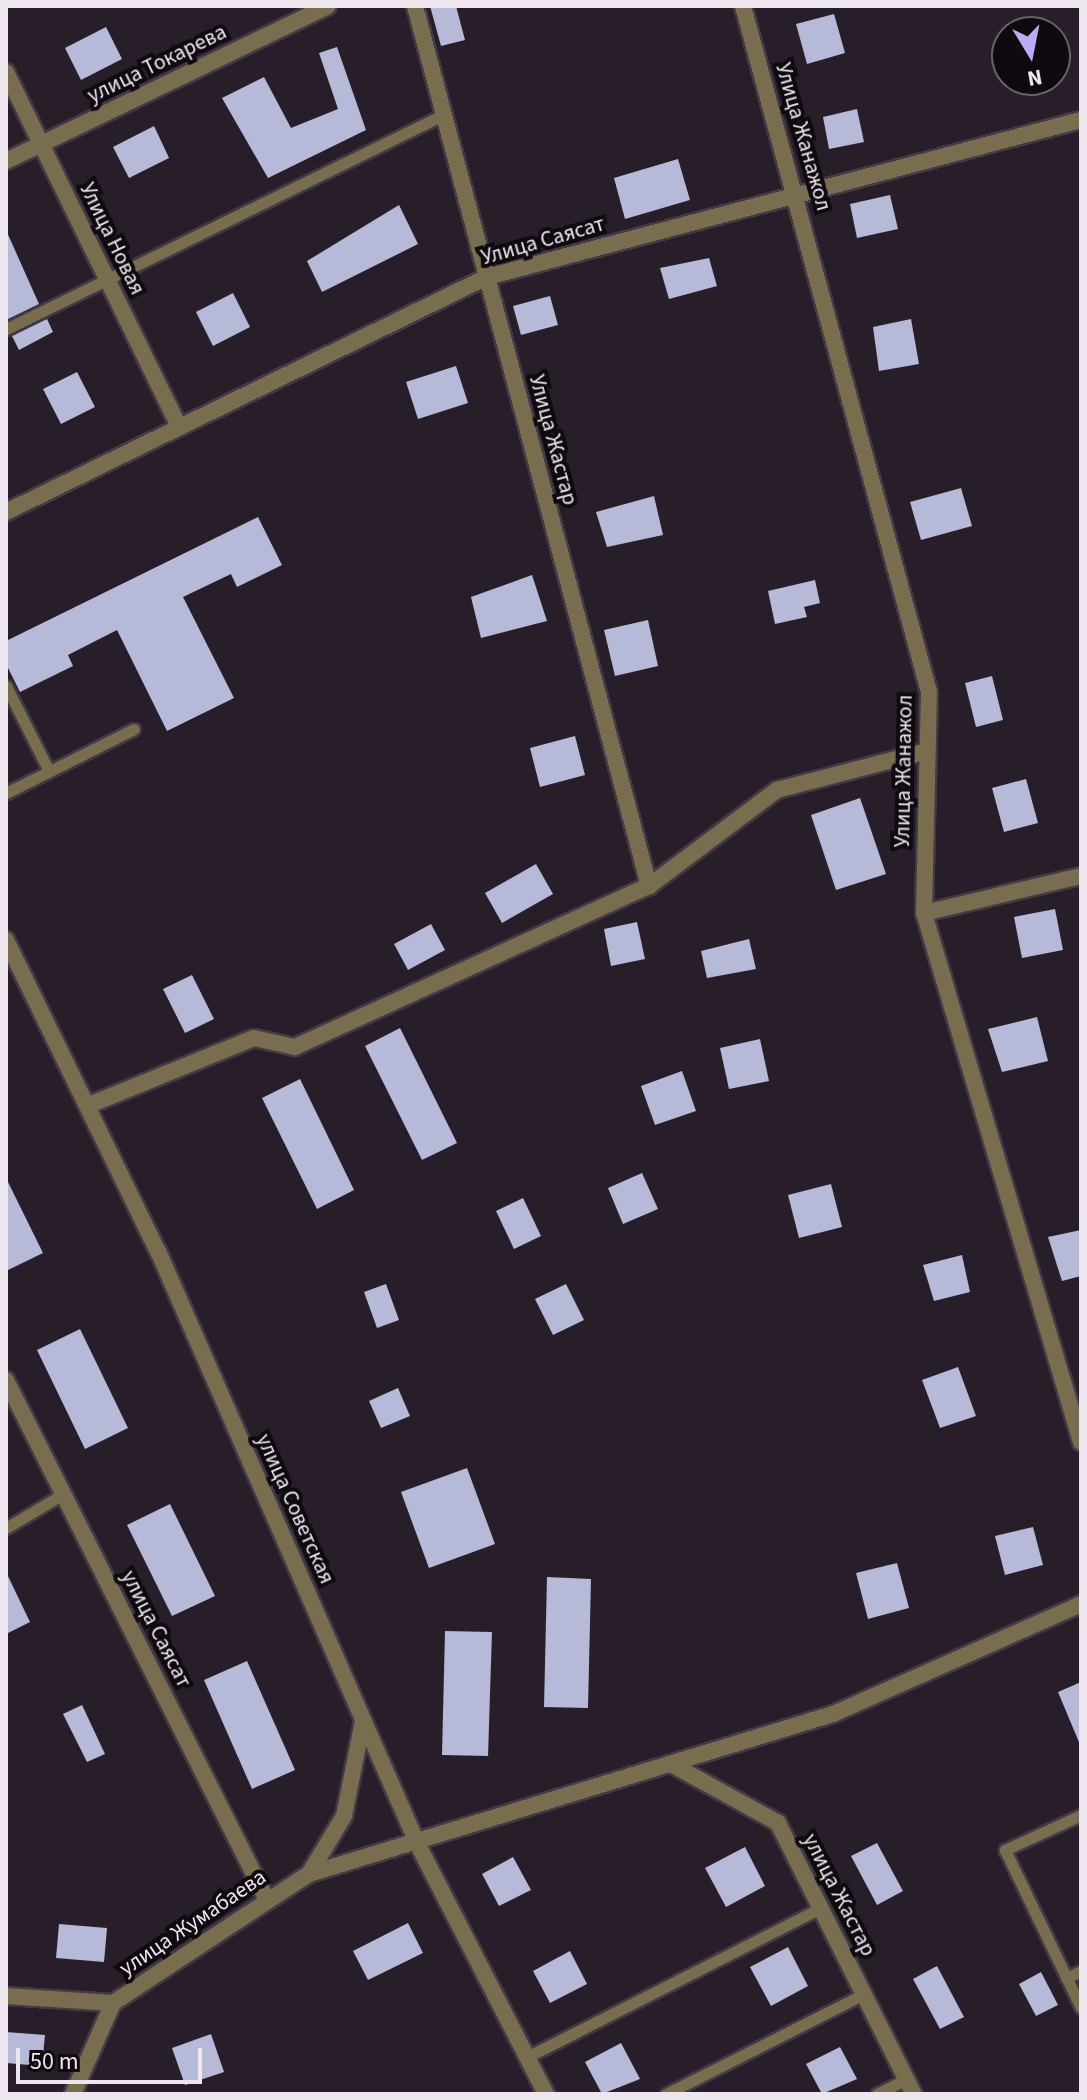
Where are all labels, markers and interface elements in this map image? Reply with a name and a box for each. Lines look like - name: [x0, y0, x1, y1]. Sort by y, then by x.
- north arrow: [991, 16, 1071, 96]
- street label: улица Токарева: [83, 19, 231, 109]
- street label: Улица Жанажол: [769, 60, 837, 214]
- text: N: [1025, 61, 1045, 95]
- street label: Улица Новая: [74, 179, 150, 299]
- street label: Улица Саясат: [478, 211, 608, 271]
- street label: Улица Жастар: [523, 372, 583, 508]
- street label: Улица Жанажол: [889, 694, 919, 848]
- street label: улица Советская: [250, 1430, 340, 1588]
- street label: улица Саясат: [115, 1566, 197, 1692]
- street label: улица Жастар: [797, 1829, 881, 1961]
- street label: улица Жумабаева: [115, 1864, 271, 1982]
- scale bar: [20, 2032, 206, 2082]
- text: 50 m: [30, 2044, 79, 2079]

